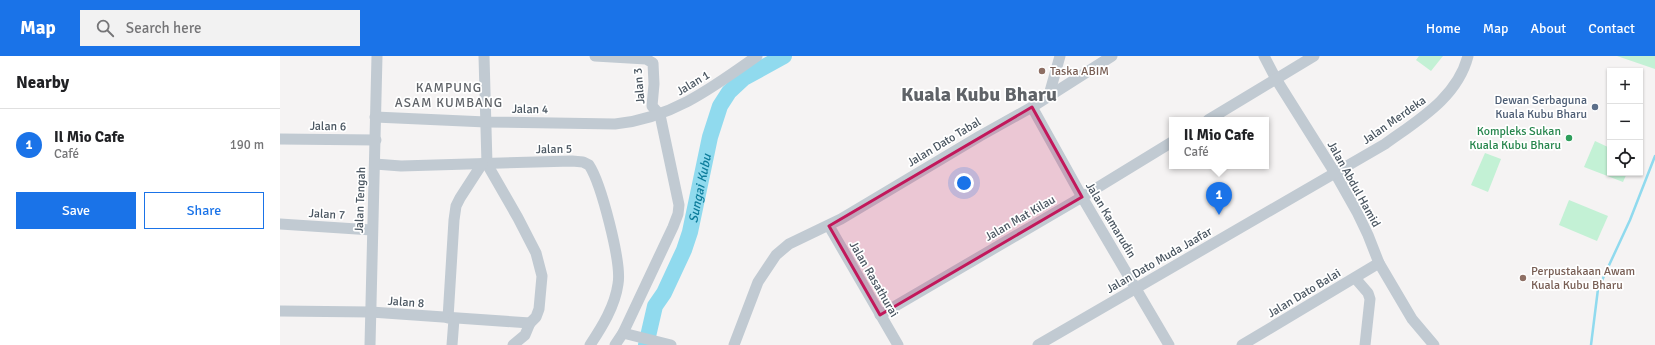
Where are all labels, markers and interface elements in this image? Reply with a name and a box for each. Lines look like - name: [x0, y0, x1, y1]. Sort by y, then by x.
- search box: [80, 10, 360, 46]
- text: Map: [20, 16, 56, 40]
- icon: search: [94, 17, 116, 39]
- text: Search here: [126, 19, 201, 37]
- text: Home: [1426, 20, 1461, 37]
- text: Map: [1483, 20, 1508, 37]
- text: About: [1530, 20, 1566, 37]
- text: Contact: [1588, 20, 1635, 37]
- place label: Taska ABIM: [1050, 64, 1109, 79]
- marker: Taska ABIM: [1037, 66, 1047, 76]
- street label: Jalan 3: [630, 67, 649, 105]
- street label: Jalan 1: [674, 68, 713, 99]
- map controls: [1607, 68, 1643, 176]
- button: +: [1607, 68, 1643, 104]
- text: Nearby: [16, 72, 69, 93]
- district label: KAMPUNG ASAM KUMBANG: [395, 80, 503, 111]
- district label: Kuala Kubu Bharu: [901, 82, 1057, 107]
- street label: Jalan Merdeka: [1359, 93, 1429, 148]
- place label: Dewan Serbaguna Kuala Kubu Bharu: [1495, 93, 1587, 122]
- street label: Jalan 4: [512, 102, 549, 117]
- marker: Dewan Serbaguna Kuala Kubu Bharu: [1590, 102, 1600, 112]
- button: −: [1607, 104, 1643, 140]
- street label: Jalan Dato Tabal: [905, 114, 984, 170]
- popup: [1169, 117, 1269, 169]
- street label: Jalan 6: [310, 119, 346, 134]
- place label: Kompleks Sukan Kuala Kubu Bharu: [1469, 124, 1561, 153]
- text: Il Mio Cafe: [1184, 126, 1254, 144]
- text: Il Mio Cafe: [54, 128, 124, 146]
- marker: Kompleks Sukan Kuala Kubu Bharu: [1564, 133, 1574, 143]
- text: 1: [25, 137, 33, 153]
- text: 190 m: [230, 137, 264, 153]
- street label: Jalan Abdul Hamid: [1324, 139, 1383, 230]
- button: locate: [1607, 140, 1643, 176]
- street label: Jalan 5: [536, 142, 572, 157]
- text: Café: [1184, 144, 1209, 160]
- text: Café: [54, 146, 79, 162]
- water label: Sungai Kubu: [685, 152, 715, 224]
- street label: Jalan Tengah: [352, 167, 369, 233]
- your location: [954, 173, 974, 193]
- street label: Jalan Kamarudin: [1082, 180, 1139, 261]
- pin: 1: [1206, 182, 1232, 215]
- button: Save: [16, 192, 136, 229]
- button: Share: [144, 192, 264, 229]
- street label: Jalan Mat Kilau: [982, 192, 1058, 245]
- street label: Jalan 7: [308, 206, 346, 223]
- street label: Jalan Dato Muda Jaafar: [1104, 224, 1215, 297]
- street label: Jalan Rasathurai: [846, 239, 901, 320]
- place label: Perpustakaan Awam Kuala Kubu Bharu: [1531, 264, 1635, 293]
- street label: Jalan Dato Balai: [1265, 266, 1344, 321]
- marker: Perpustakaan Awam Kuala Kubu Bharu: [1518, 273, 1528, 283]
- street label: Jalan 8: [387, 294, 425, 311]

